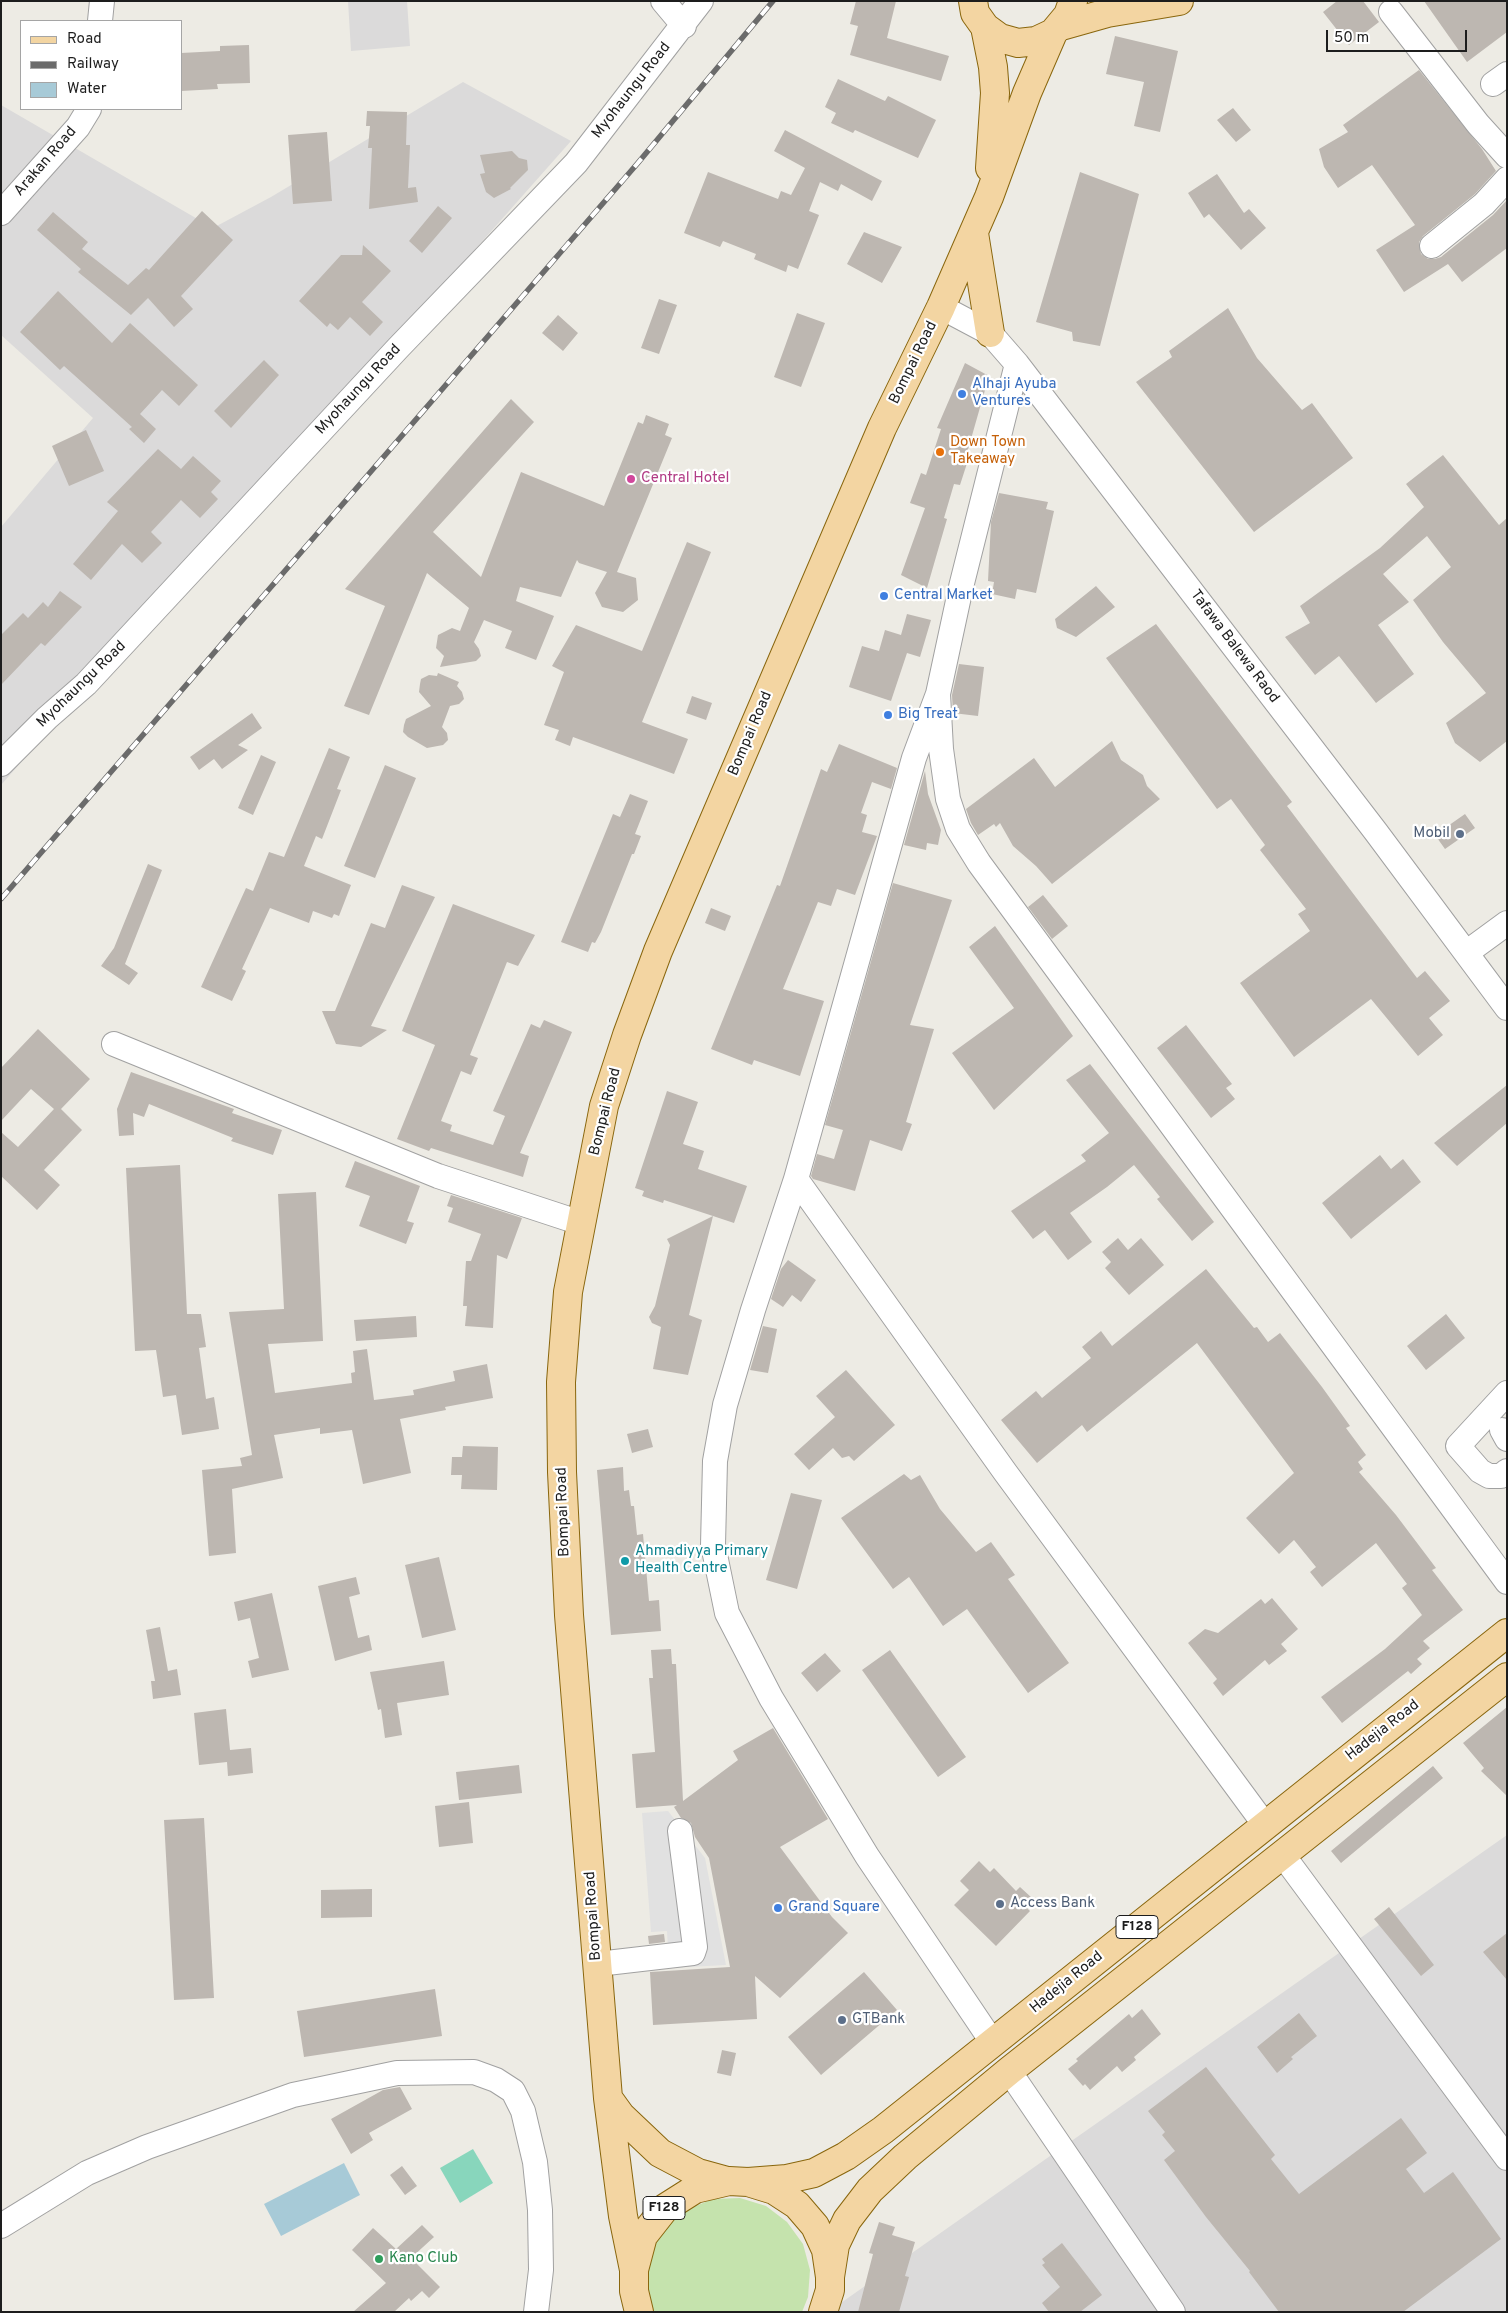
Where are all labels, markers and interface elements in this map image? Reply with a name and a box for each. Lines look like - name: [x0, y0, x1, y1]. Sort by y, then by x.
- legend: [20, 20, 182, 110]
- scale bar: [1328, 20, 1469, 52]
- text: 50 m: [1334, 29, 1369, 48]
- text: Road: [67, 30, 102, 49]
- street label: Myohaungu Road: [589, 39, 675, 143]
- text: Railway: [67, 55, 119, 74]
- text: Water: [67, 80, 106, 99]
- street label: Arakan Road: [11, 124, 81, 200]
- street label: Bompai Road: [886, 319, 942, 407]
- street label: Myohaungu Road: [313, 341, 405, 439]
- place label: Alhaji Ayuba Ventures: [972, 376, 1056, 411]
- marker: Alhaji Ayuba Ventures: [956, 388, 968, 400]
- place label: Down Town Takeaway: [950, 434, 1026, 469]
- marker: Down Town Takeaway: [934, 446, 946, 458]
- place label: Central Hotel: [641, 470, 729, 488]
- marker: Central Hotel: [625, 473, 637, 485]
- place label: Central Market: [894, 587, 993, 605]
- street label: Tafawa Balewa Raod: [1186, 587, 1282, 707]
- marker: Central Market: [878, 590, 890, 602]
- street label: Myohaungu Road: [34, 638, 130, 732]
- street label: Bompai Road: [725, 689, 777, 779]
- place label: Big Treat: [898, 706, 958, 724]
- marker: Big Treat: [882, 709, 894, 721]
- place label: Mobil: [1413, 825, 1450, 843]
- marker: Mobil: [1454, 828, 1466, 840]
- street label: Bompai Road: [586, 1066, 626, 1158]
- street label: Bompai Road: [553, 1467, 575, 1557]
- place label: Ahmadiyya Primary Health Centre: [635, 1543, 768, 1578]
- marker: Ahmadiyya Primary Health Centre: [619, 1555, 631, 1567]
- street label: Hadejia Road: [1343, 1697, 1423, 1765]
- street label: Bompai Road: [582, 1871, 606, 1961]
- place label: Access Bank: [1010, 1895, 1095, 1913]
- marker: Access Bank: [994, 1898, 1006, 1910]
- place label: Grand Square: [788, 1899, 880, 1917]
- marker: Grand Square: [772, 1902, 784, 1914]
- road number: F128: [1116, 1915, 1158, 1938]
- street label: Hadejia Road: [1027, 1948, 1107, 2018]
- place label: GTBank: [852, 2011, 905, 2029]
- marker: GTBank: [836, 2014, 848, 2026]
- road number: F128: [643, 2196, 685, 2220]
- place label: Kano Club: [389, 2250, 458, 2268]
- marker: Kano Club: [373, 2253, 385, 2265]

